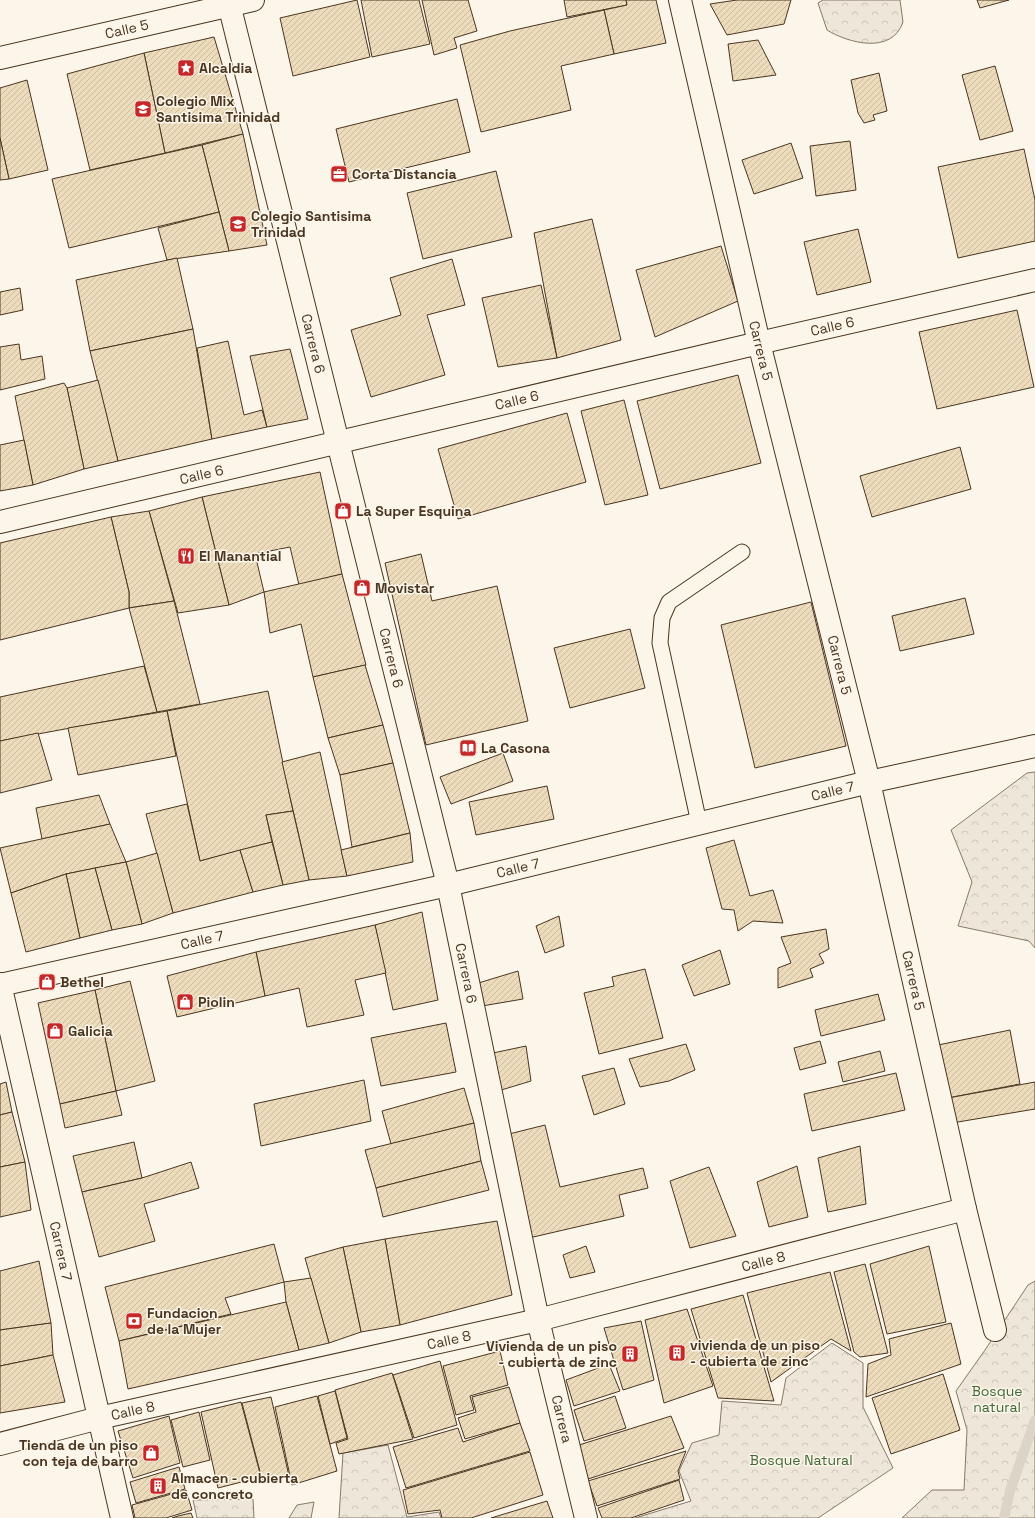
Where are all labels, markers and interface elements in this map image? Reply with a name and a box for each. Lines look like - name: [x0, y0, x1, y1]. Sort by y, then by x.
- street label: Calle 5: [103, 15, 150, 43]
- place icon: Alcaldia: [176, 58, 196, 78]
- place label: Alcaldia: [199, 59, 252, 77]
- place label: Colegio Mix Santisima Trinidad: [156, 92, 280, 126]
- school or university icon: Colegio Mix Santisima Trinidad: [133, 99, 153, 119]
- office icon: Corta Distancia: [329, 164, 349, 184]
- place label: Corta Distancia: [352, 165, 457, 183]
- place label: Colegio Santisima Trinidad: [251, 207, 371, 241]
- school or university icon: Colegio Santisima Trinidad: [228, 214, 248, 234]
- street label: Carrera 6: [297, 312, 329, 375]
- street label: Calle 6: [809, 313, 856, 340]
- street label: Carrera 5: [745, 319, 777, 382]
- street label: Calle 6: [493, 386, 541, 414]
- street label: Calle 6: [178, 461, 225, 488]
- shop icon: La Super Esquina: [333, 501, 353, 521]
- place label: La Super Esquina: [356, 502, 472, 520]
- restaurant icon: El Manantial: [176, 546, 196, 566]
- place label: El Manantial: [199, 547, 282, 565]
- shop icon: Movistar: [352, 578, 372, 598]
- place label: Movistar: [375, 579, 435, 597]
- street label: Carrera 6: [375, 626, 408, 690]
- street label: Carrera 5: [824, 633, 856, 697]
- library icon: La Casona: [458, 738, 478, 758]
- place label: La Casona: [481, 739, 550, 757]
- street label: Calle 7: [809, 777, 856, 805]
- street label: Calle 7: [495, 854, 541, 882]
- street label: Calle 7: [179, 926, 225, 953]
- street label: Carrera 6: [451, 942, 481, 1005]
- street label: Carrera 5: [898, 949, 929, 1012]
- shop icon: Bethel: [37, 972, 57, 992]
- place label: Bethel: [60, 973, 104, 991]
- shop icon: Piolin: [175, 992, 195, 1012]
- place label: Piolin: [198, 993, 235, 1011]
- shop icon: Galicia: [45, 1021, 65, 1041]
- place label: Galicia: [68, 1022, 113, 1040]
- street label: Carrera 7: [46, 1220, 77, 1283]
- street label: Calle 8: [740, 1247, 787, 1276]
- place label: Fundacion de la Mujer: [147, 1304, 222, 1338]
- bank icon: Fundacion de la Mujer: [124, 1311, 144, 1331]
- street label: Calle 8: [425, 1326, 473, 1354]
- place label: vivienda de un piso - cubierta de zinc: [690, 1336, 820, 1370]
- place label: Vivienda de un piso - cubierta de zinc: [486, 1337, 617, 1371]
- building icon: vivienda de un piso - cubierta de zinc: [667, 1343, 687, 1363]
- building icon: Vivienda de un piso - cubierta de zinc: [620, 1344, 640, 1364]
- park label: Bosque natural: [971, 1382, 1023, 1416]
- street label: Carrera: [548, 1393, 576, 1445]
- street label: Calle 8: [109, 1397, 157, 1424]
- place label: Tienda de un piso con teja de barro: [19, 1436, 138, 1470]
- shop icon: Tienda de un piso con teja de barro: [141, 1443, 161, 1463]
- park label: Bosque Natural: [749, 1451, 853, 1469]
- place label: Almacen - cubierta de concreto: [171, 1469, 298, 1503]
- building icon: Almacen - cubierta de concreto: [148, 1476, 168, 1496]

